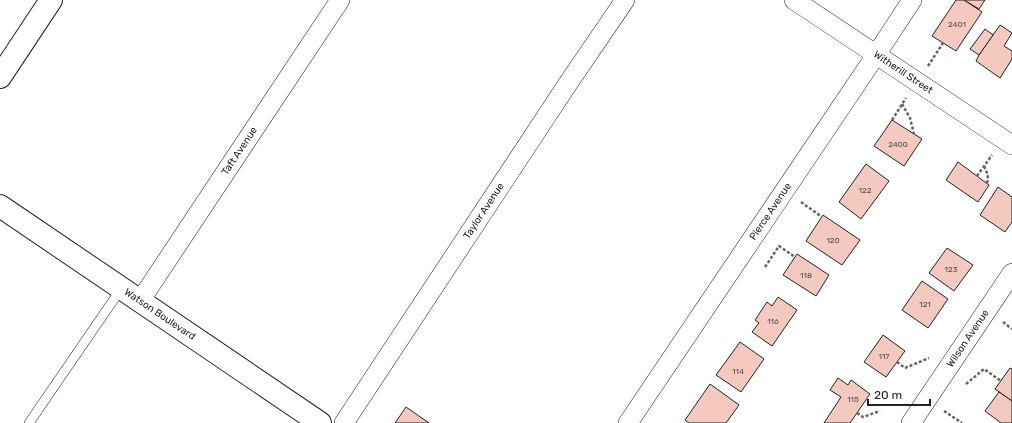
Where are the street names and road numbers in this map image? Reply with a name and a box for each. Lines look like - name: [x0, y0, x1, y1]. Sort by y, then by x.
- street label: Witherill Street: [871, 49, 935, 97]
- street label: Taft Avenue: [219, 124, 260, 177]
- street label: Taylor Avenue: [461, 180, 507, 241]
- street label: Pierce Avenue: [747, 180, 794, 242]
- street label: Watson Boulevard: [122, 286, 198, 343]
- street label: Wilson Avenue: [944, 307, 992, 370]

